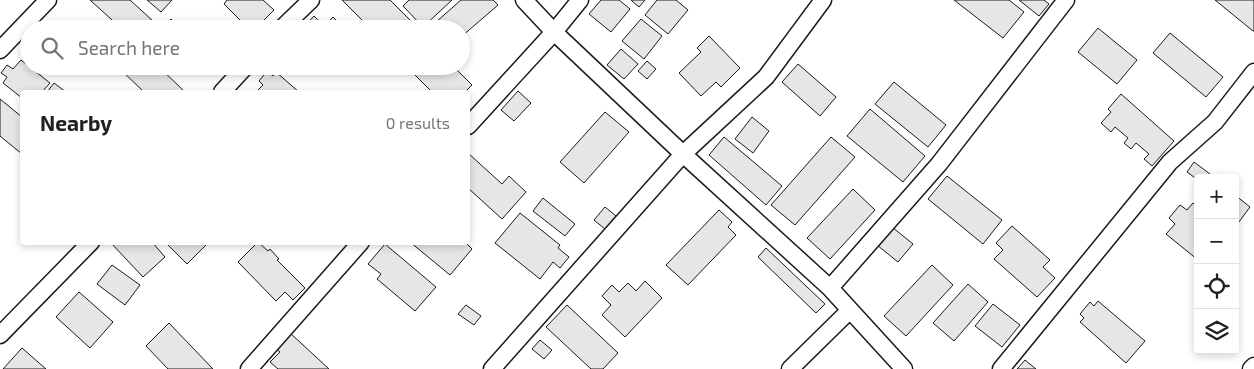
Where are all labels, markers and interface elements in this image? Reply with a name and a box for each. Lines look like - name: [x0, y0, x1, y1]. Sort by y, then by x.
- search box: [20, 20, 470, 75]
- icon: search: [38, 34, 66, 62]
- text: Search here: [78, 36, 180, 59]
- text: Nearby: [40, 110, 112, 135]
- text: 0 results: [386, 113, 450, 132]
- map controls: [1194, 174, 1239, 354]
- button: +: [1194, 174, 1239, 219]
- button: −: [1194, 219, 1239, 264]
- button: locate: [1194, 264, 1239, 309]
- button: layers: [1194, 309, 1239, 354]

